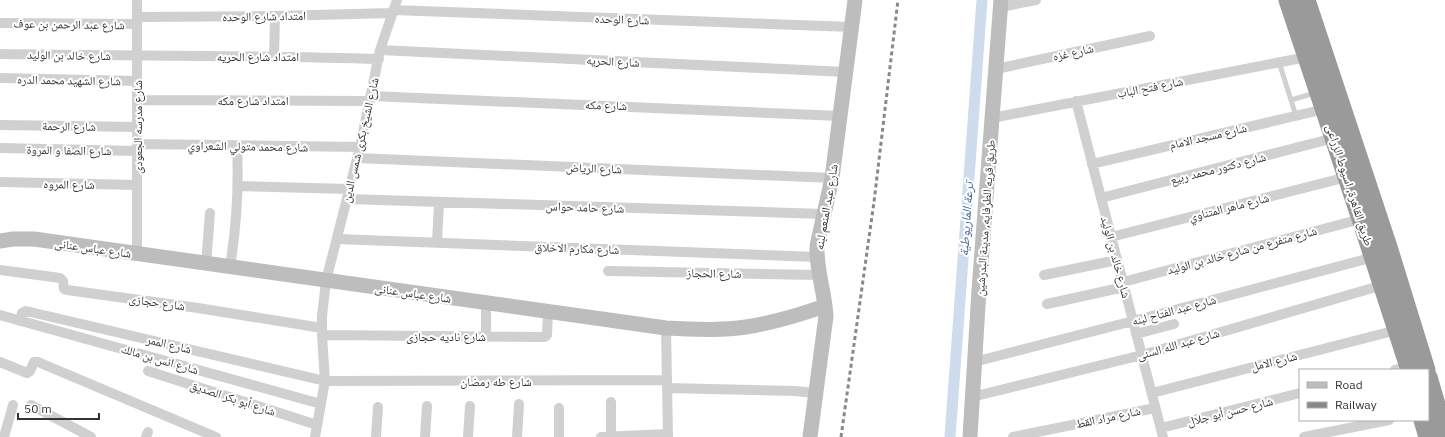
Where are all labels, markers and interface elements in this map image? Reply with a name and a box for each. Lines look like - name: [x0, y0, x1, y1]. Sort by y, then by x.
- street label: امتداد شارع الوحده: [222, 8, 306, 25]
- street label: شارع الوحده: [594, 11, 650, 28]
- street label: شارع عبد الرحمن بن عوف: [13, 16, 125, 33]
- street label: شارع غزه: [1051, 40, 1095, 65]
- street label: شارع خالد بن الوليد: [27, 47, 111, 64]
- street label: امتداد شارع الحريه: [217, 49, 299, 65]
- street label: شارع الحريه: [586, 52, 640, 71]
- street label: شارع الشهيد محمد الدره: [17, 72, 121, 89]
- street label: شارع فتح الباب: [1116, 73, 1185, 102]
- street label: شارع الشيخ بكرى شمس الدين: [338, 76, 383, 204]
- street label: شارع مدرسه الجعودى: [130, 80, 146, 174]
- street label: امتداد شارع مكه: [217, 93, 289, 109]
- street label: شارع مكه: [585, 97, 627, 114]
- street label: شارع الرحمة: [42, 118, 96, 135]
- street label: شارع مسجد الامام: [1168, 120, 1249, 153]
- street label: طريق القاهرة, اسيوط الزراعى: [1323, 122, 1377, 248]
- street label: شارع محمد متولي الشعراوي: [187, 137, 309, 158]
- street label: طريق قريه الطرفايه, مدينة البدرشين: [972, 139, 998, 297]
- street label: شارع الصفا و المروة: [26, 142, 112, 159]
- street label: شارع دكتور محمد ربيع: [1169, 149, 1268, 188]
- street label: شارع الرياض: [566, 160, 622, 177]
- street label: شارع عبد المنعم لبنه: [811, 163, 842, 251]
- street label: شارع المروه: [43, 176, 95, 193]
- water label: ترعة الماريوطية: [955, 178, 977, 257]
- street label: شارع ماهر المتناوي: [1187, 190, 1272, 227]
- street label: شارع حامد حواس: [545, 198, 625, 217]
- street label: شارع خالد بن الوليد: [1097, 214, 1134, 300]
- street label: شارع متفرع من شارع خالد بن الوليد: [1165, 223, 1319, 278]
- street label: شارع عباس عنانى: [53, 235, 132, 262]
- street label: شارع مكارم الاخلاق: [534, 239, 620, 258]
- street label: شارع الحجاز: [686, 265, 742, 282]
- street label: شارع عباس عنانى: [373, 280, 452, 307]
- street label: شارع حجازى: [128, 291, 186, 314]
- street label: شارع عبد الفتاح لبنه: [1130, 292, 1218, 329]
- street label: شارع عبد الله السنى: [1135, 325, 1221, 364]
- street label: شارع ناديه حجازى: [406, 329, 486, 345]
- street label: شارع الممر: [144, 331, 193, 357]
- street label: شارع انس بن مالك: [119, 341, 201, 378]
- street label: شارع الامل: [1249, 348, 1299, 375]
- legend: [1299, 369, 1429, 421]
- street label: شارع طه رمضان: [460, 374, 532, 390]
- street label: شارع أبو بكر الصديق: [188, 377, 278, 420]
- text: Road: [1335, 377, 1363, 392]
- street label: شارع حسن أبو جلال: [1186, 393, 1275, 430]
- scale bar: [18, 395, 99, 421]
- text: Railway: [1335, 397, 1377, 412]
- text: 50 m: [24, 401, 52, 416]
- street label: شارع مراد القط: [1074, 403, 1142, 432]

